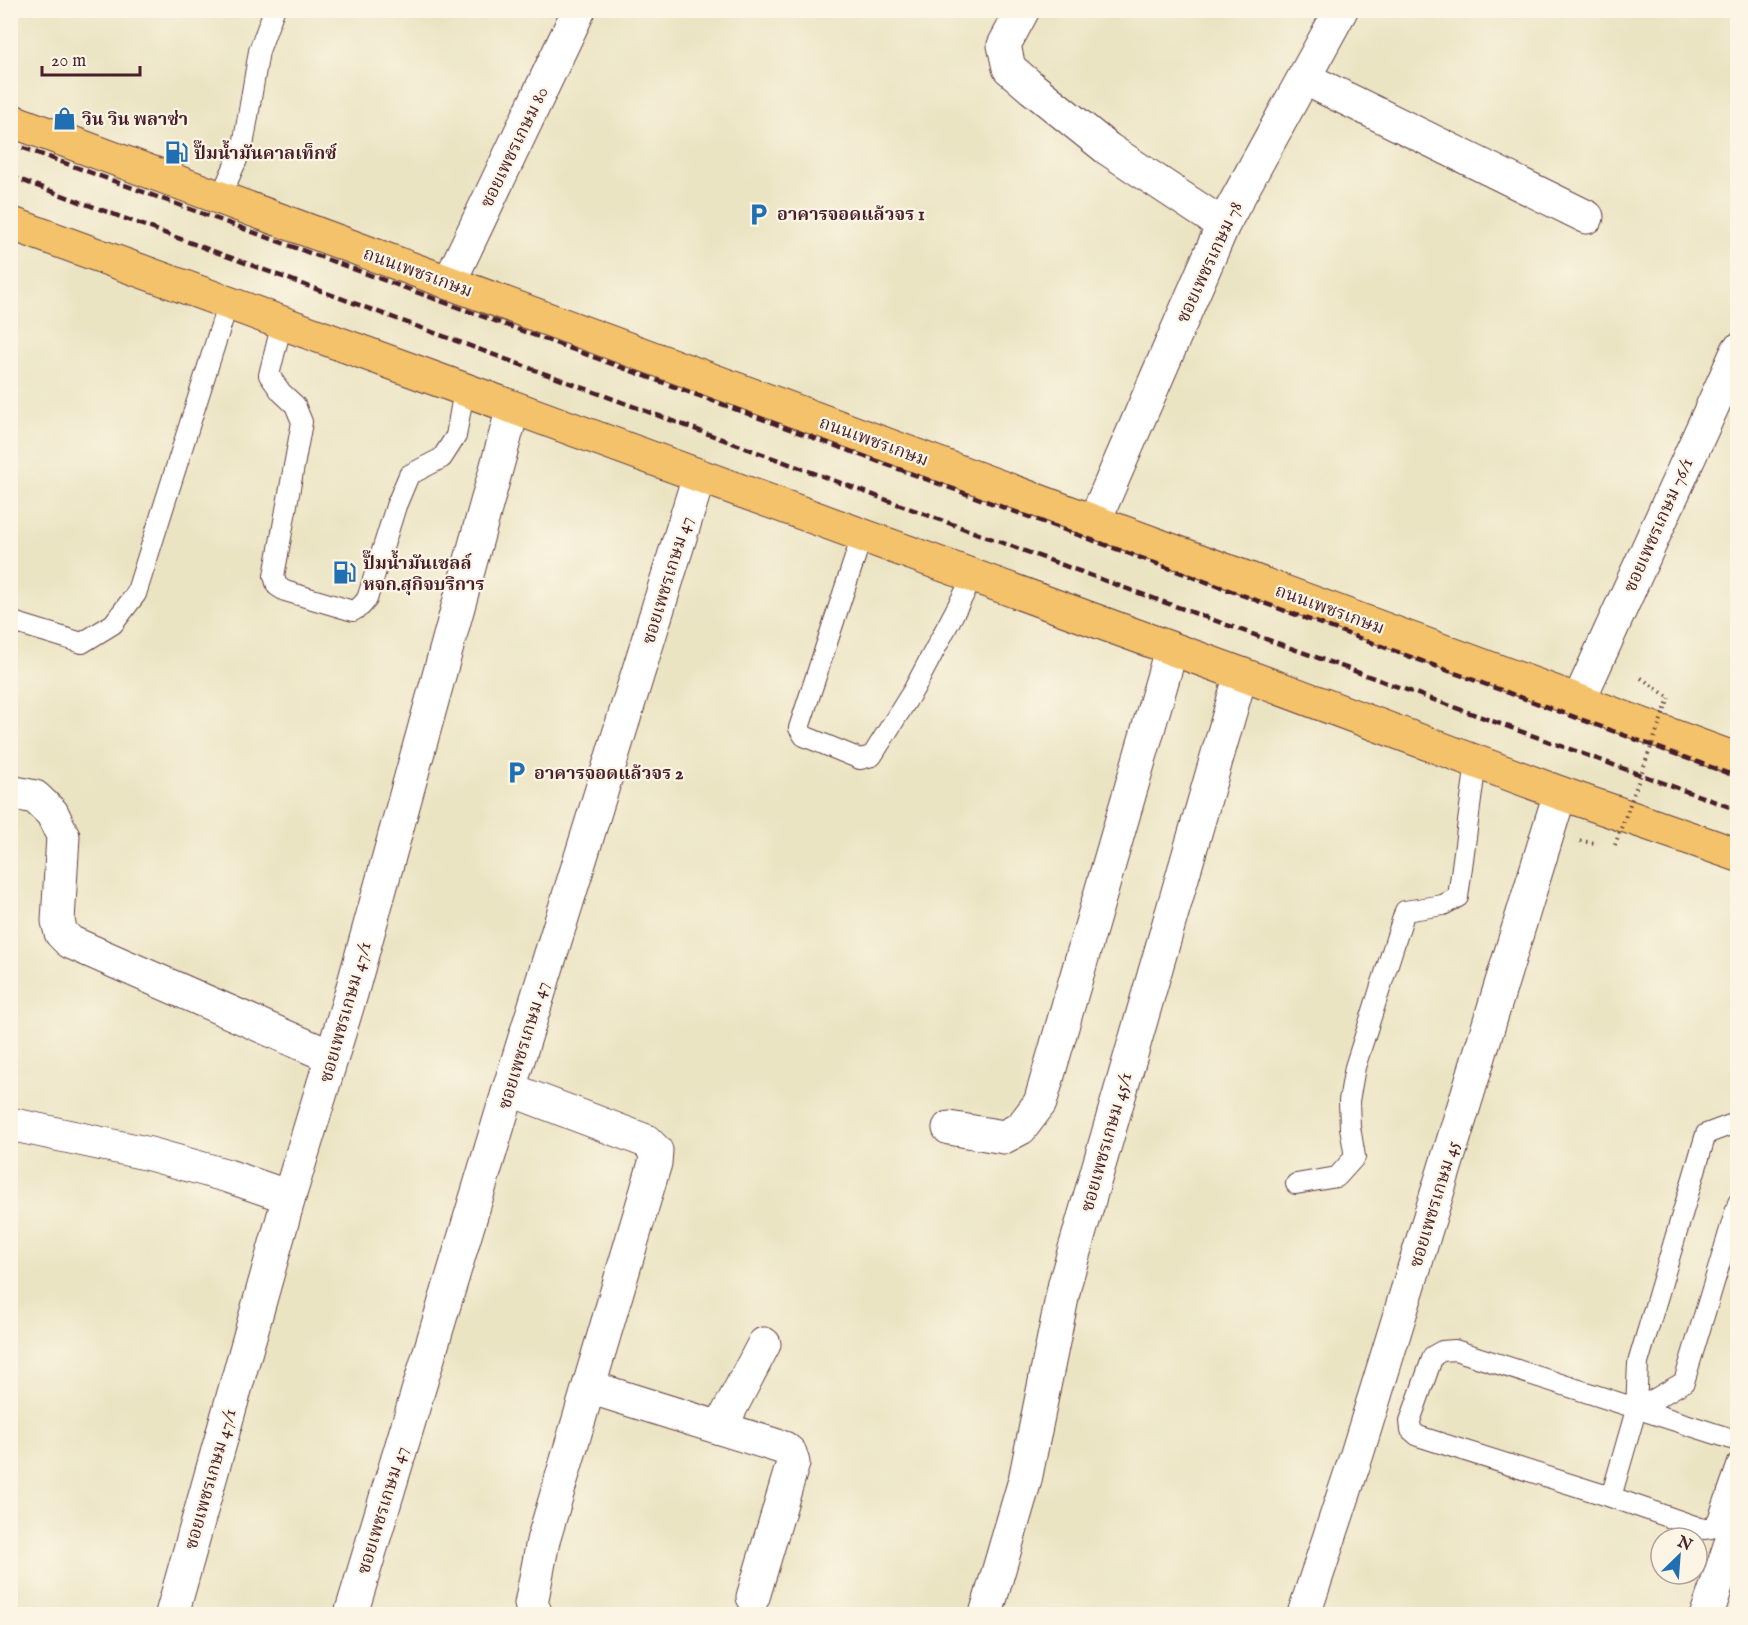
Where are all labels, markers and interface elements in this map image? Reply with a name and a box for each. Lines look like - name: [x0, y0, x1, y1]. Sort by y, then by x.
- scale bar: [42, 39, 140, 77]
- text: 20 m: [51, 50, 86, 73]
- street label: ซอยเพชรเกษม 80: [476, 83, 555, 212]
- shop icon: วิน วิน พลาซ่า: [51, 106, 77, 132]
- place label: วิน วิน พลาซ่า: [81, 109, 188, 132]
- place label: ปั๊มน้ำมันคาลเท็กซ์: [194, 139, 338, 166]
- fuel station icon: ปั๊มน้ำมันคาลเท็กซ์: [163, 140, 189, 166]
- street label: ซอยเพชรเกษม 78: [1172, 198, 1249, 327]
- parking icon: อาคารจอดแล้วจร 1: [746, 201, 772, 227]
- place label: อาคารจอดแล้วจร 1: [777, 204, 925, 227]
- street label: ถนนเพชรเกษม: [360, 243, 475, 304]
- street label: ถนนเพชรเกษม: [816, 412, 931, 473]
- street label: ซอยเพชรเกษม 76/1: [1619, 455, 1699, 596]
- street label: ซอยเพชรเกษม 47: [638, 514, 699, 647]
- place label: ปั๊มน้ำมันเชลล์ หจก.สุกิจบริการ: [363, 549, 484, 597]
- fuel station icon: ปั๊มน้ำมันเชลล์ หจก.สุกิจบริการ: [332, 560, 358, 586]
- street label: ถนนเพชรเกษม: [1272, 580, 1387, 641]
- parking icon: อาคารจอดแล้วจร 2: [503, 760, 529, 786]
- place label: อาคารจอดแล้วจร 2: [534, 763, 684, 786]
- street label: ซอยเพชรเกษม 47/1: [315, 939, 378, 1085]
- street label: ซอยเพชรเกษม 47: [494, 979, 555, 1112]
- street label: ซอยเพชรเกษม 45/1: [1077, 1070, 1138, 1215]
- street label: ซอยเพชรเกษม 45: [1405, 1138, 1466, 1271]
- street label: ซอยเพชรเกษม 47/1: [180, 1406, 243, 1552]
- street label: ซอยเพชรเกษม 47: [353, 1444, 414, 1577]
- north arrow: [1649, 1526, 1709, 1586]
- text: N: [1673, 1532, 1695, 1556]

